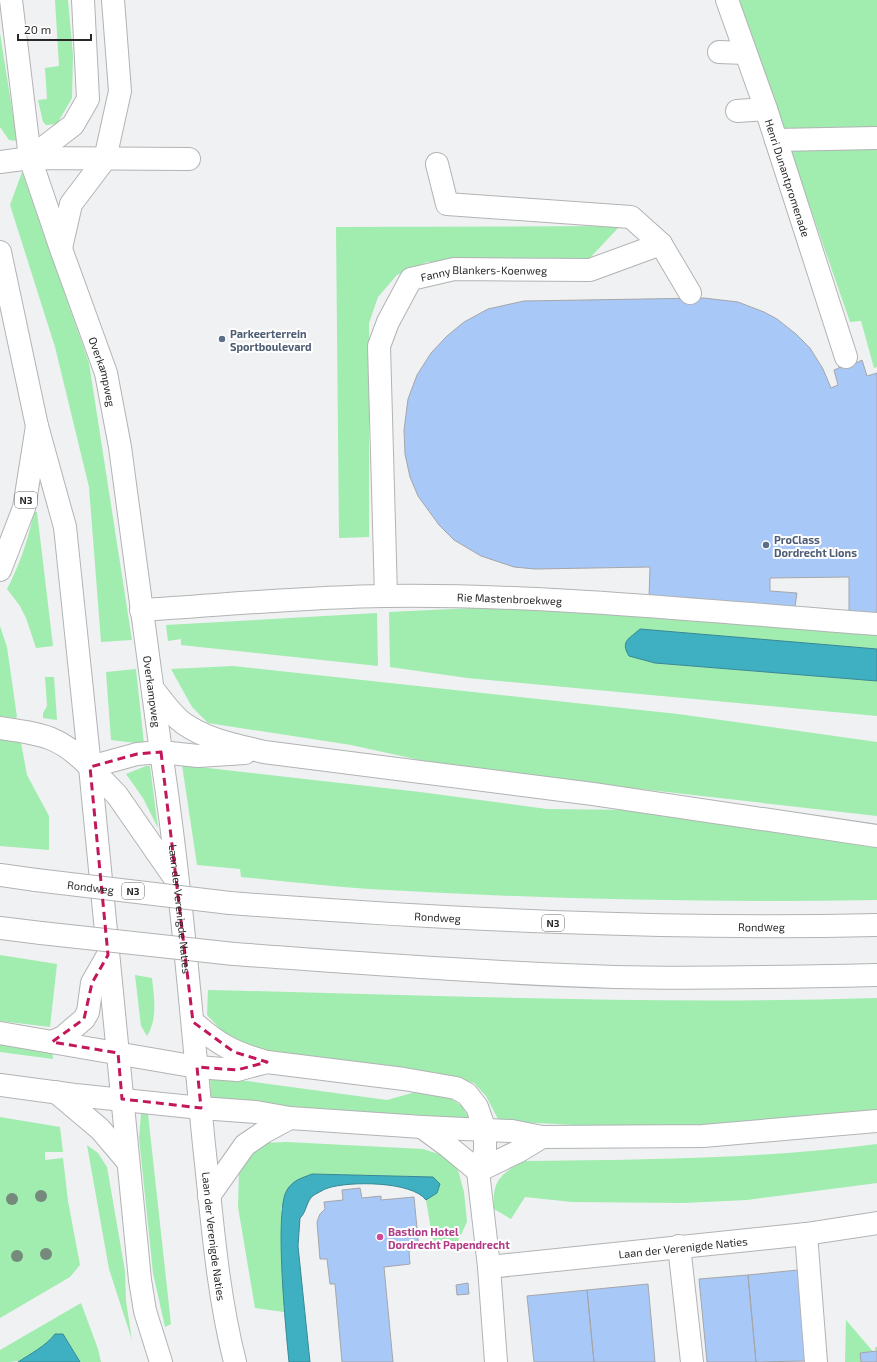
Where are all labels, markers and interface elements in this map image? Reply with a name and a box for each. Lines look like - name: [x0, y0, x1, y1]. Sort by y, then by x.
- scale bar: [18, 16, 91, 42]
- text: 20 m: [24, 22, 51, 36]
- street label: Henri Dunantpromenade: [763, 117, 813, 238]
- street label: Fanny Blankers-Koenweg: [419, 262, 547, 283]
- place label: Parkeerterrein Sportboulevard: [230, 327, 312, 353]
- marker: Parkeerterrein Sportboulevard: [217, 334, 227, 344]
- street label: Overkampweg: [87, 335, 119, 408]
- road number: N3: [15, 492, 37, 508]
- place label: ProClass Dordrecht Lions: [774, 533, 857, 559]
- marker: ProClass Dordrecht Lions: [761, 540, 771, 550]
- street label: Rie Mastenbroekweg: [457, 590, 562, 607]
- street label: Overkampweg: [142, 655, 164, 728]
- street label: Laan der Verenigde Naties: [167, 844, 194, 975]
- street label: Rondweg: [67, 877, 115, 896]
- road number: N3: [122, 883, 144, 899]
- street label: Rondweg: [414, 909, 461, 924]
- road number: N3: [542, 915, 564, 931]
- street label: Rondweg: [738, 920, 785, 933]
- street label: Laan der Verenigde Naties: [200, 1171, 229, 1302]
- place label: Bastion Hotel Dordrecht Papendrecht: [388, 1225, 510, 1251]
- marker: Bastion Hotel Dordrecht Papendrecht: [375, 1232, 385, 1242]
- street label: Laan der Verenigde Naties: [618, 1234, 749, 1260]

